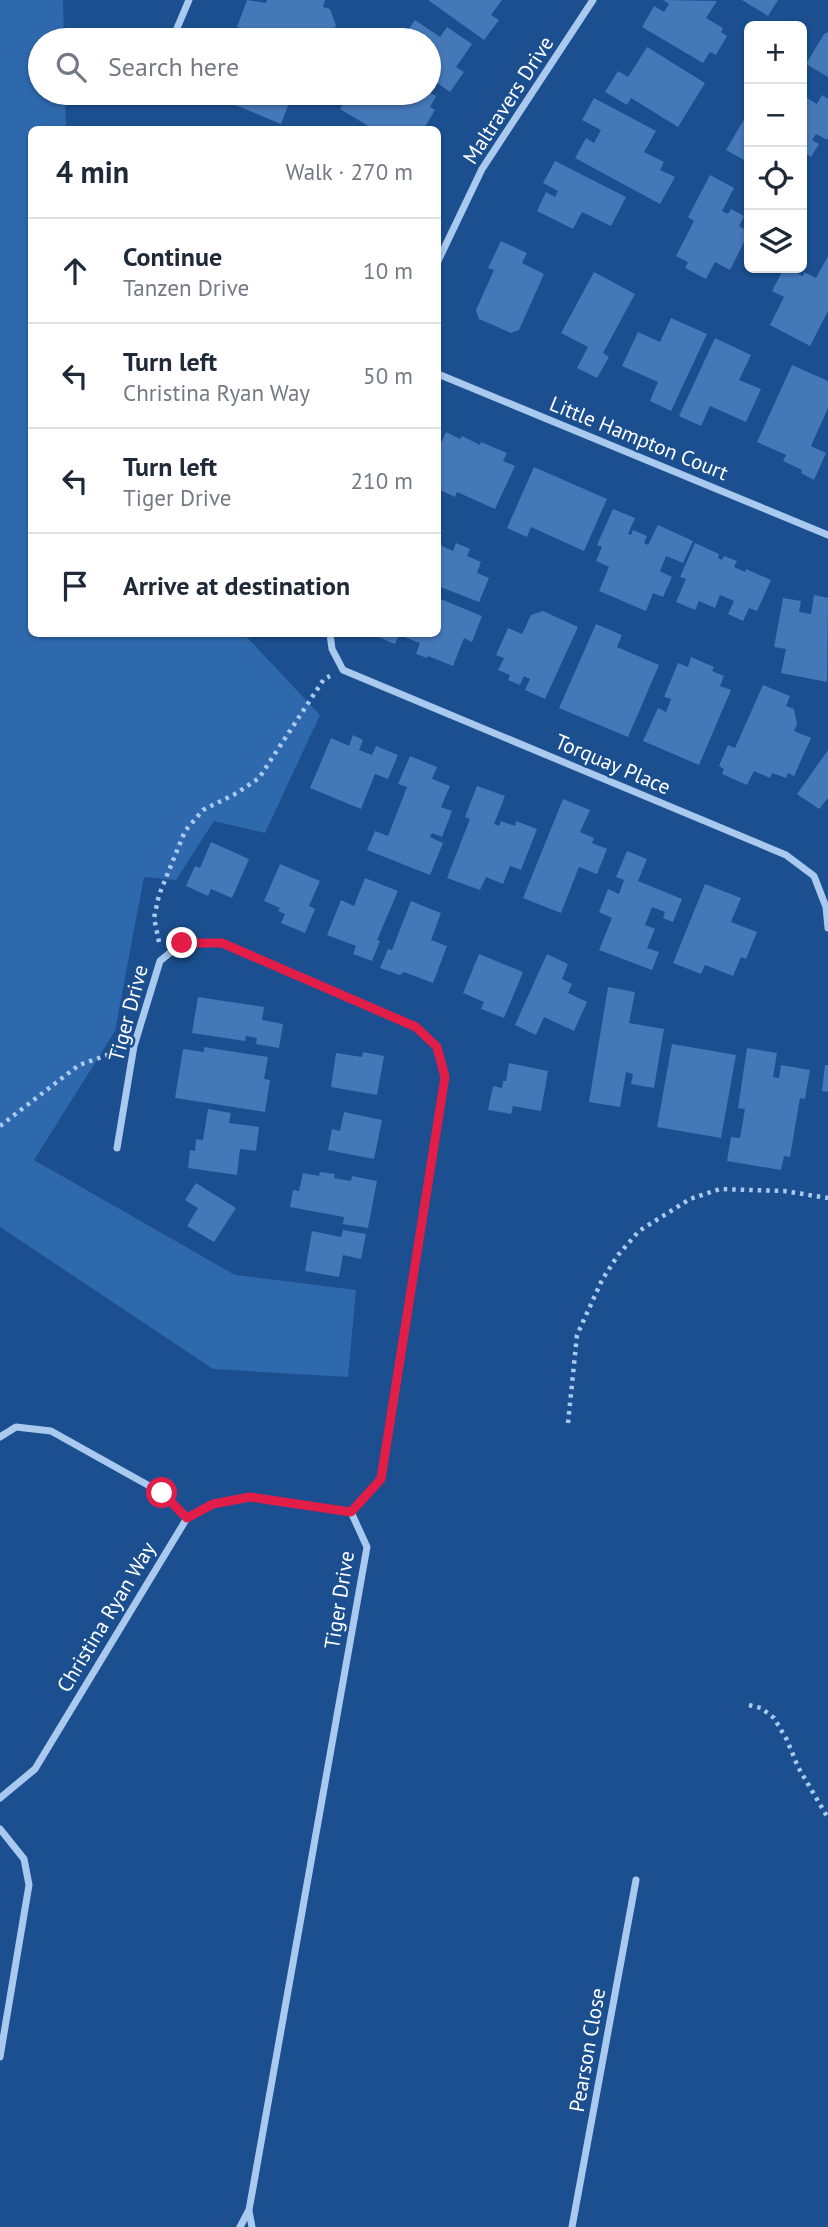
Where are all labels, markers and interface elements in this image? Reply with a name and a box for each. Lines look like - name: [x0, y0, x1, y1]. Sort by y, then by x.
- map controls: [744, 21, 807, 273]
- button: +: [744, 21, 807, 84]
- search box: [28, 28, 441, 105]
- street label: Maltravers Drive: [457, 31, 559, 169]
- icon: search: [52, 48, 90, 86]
- text: Search here: [108, 50, 239, 83]
- button: −: [744, 84, 807, 147]
- button: locate: [744, 147, 807, 210]
- text: 4 min: [56, 152, 129, 191]
- text: Walk · 270 m: [286, 157, 413, 186]
- button: layers: [744, 210, 807, 273]
- text: Continue: [123, 240, 222, 273]
- icon: ahead: [56, 252, 94, 290]
- text: 10 m: [363, 256, 413, 285]
- text: Tanzen Drive: [123, 273, 249, 302]
- text: Turn left: [123, 345, 217, 378]
- icon: left: [56, 357, 94, 395]
- text: 50 m: [363, 361, 413, 390]
- text: Christina Ryan Way: [123, 378, 310, 407]
- street label: Little Hampton Court: [546, 390, 732, 486]
- text: Turn left: [123, 450, 217, 483]
- icon: left: [56, 462, 94, 500]
- text: 210 m: [351, 466, 413, 495]
- text: Tiger Drive: [123, 483, 231, 512]
- icon: arrive: [56, 567, 94, 605]
- text: Arrive at destination: [123, 569, 350, 602]
- street label: Torquay Place: [551, 728, 675, 800]
- route end: [166, 927, 197, 958]
- street label: Tiger Drive: [102, 962, 154, 1064]
- route start: [146, 1477, 177, 1508]
- street label: Christina Ryan Way: [50, 1537, 162, 1697]
- street label: Tiger Drive: [318, 1549, 360, 1651]
- street label: Pearson Close: [563, 1986, 611, 2114]

